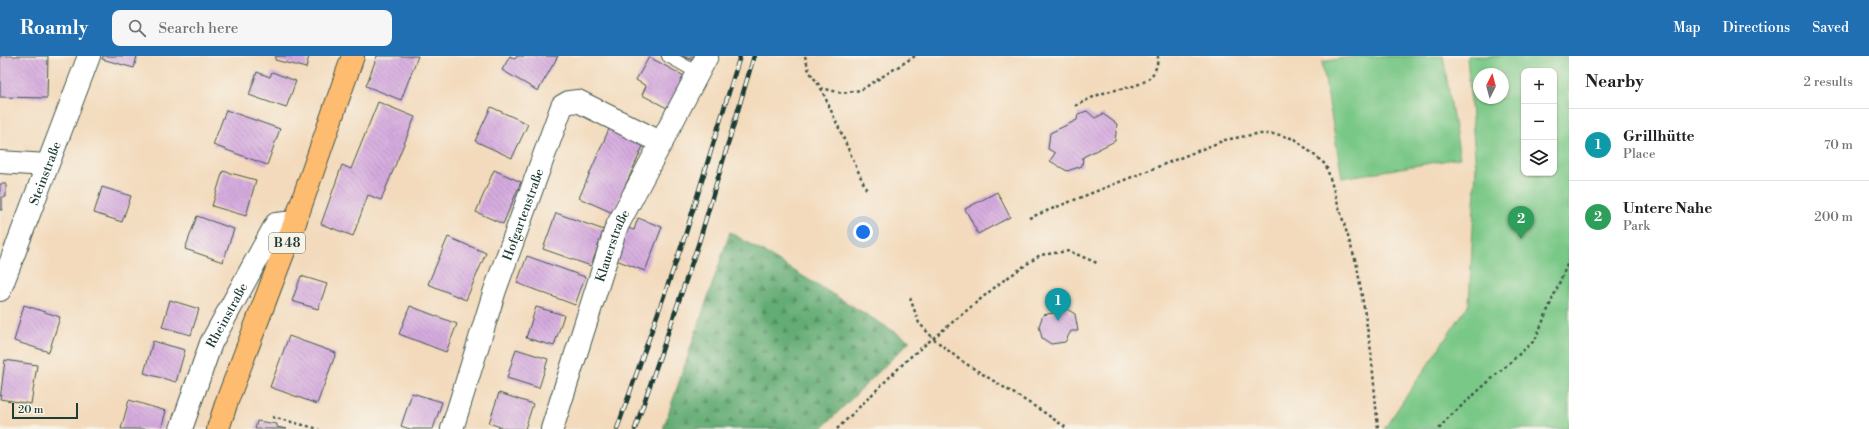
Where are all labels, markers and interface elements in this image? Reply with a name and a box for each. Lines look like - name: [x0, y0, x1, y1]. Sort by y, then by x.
- search box: [112, 10, 392, 46]
- text: Roamly: [20, 16, 88, 40]
- icon: search: [126, 17, 148, 39]
- text: Search here: [158, 19, 238, 38]
- text: Map: [1673, 19, 1701, 37]
- text: Directions: [1723, 19, 1790, 37]
- text: Saved: [1812, 19, 1849, 37]
- north arrow: [1473, 68, 1509, 104]
- map controls: [1521, 68, 1557, 176]
- button: +: [1521, 68, 1557, 104]
- text: Nearby: [1585, 71, 1644, 93]
- text: 2 results: [1804, 74, 1853, 90]
- button: −: [1521, 104, 1557, 140]
- text: Grillhütte: [1623, 127, 1695, 146]
- text: 1: [1595, 137, 1601, 153]
- text: 70 m: [1824, 137, 1853, 153]
- street label: Steinstraße: [26, 139, 65, 208]
- button: layers: [1521, 140, 1557, 176]
- text: Place: [1623, 146, 1655, 162]
- street label: Hofgartenstraße: [499, 166, 548, 263]
- text: Untere Nahe: [1623, 199, 1712, 218]
- pin: 2: [1508, 206, 1534, 239]
- street label: Klauerstraße: [592, 207, 634, 284]
- text: 2: [1594, 209, 1602, 225]
- text: 200 m: [1814, 209, 1853, 225]
- text: Park: [1623, 218, 1650, 234]
- your location: [853, 222, 873, 242]
- road number: B 48: [269, 233, 305, 253]
- street label: Rheinstraße: [203, 280, 252, 351]
- pin: 1: [1045, 288, 1071, 321]
- scale bar: [12, 401, 78, 420]
- text: 20 m: [18, 403, 43, 417]

